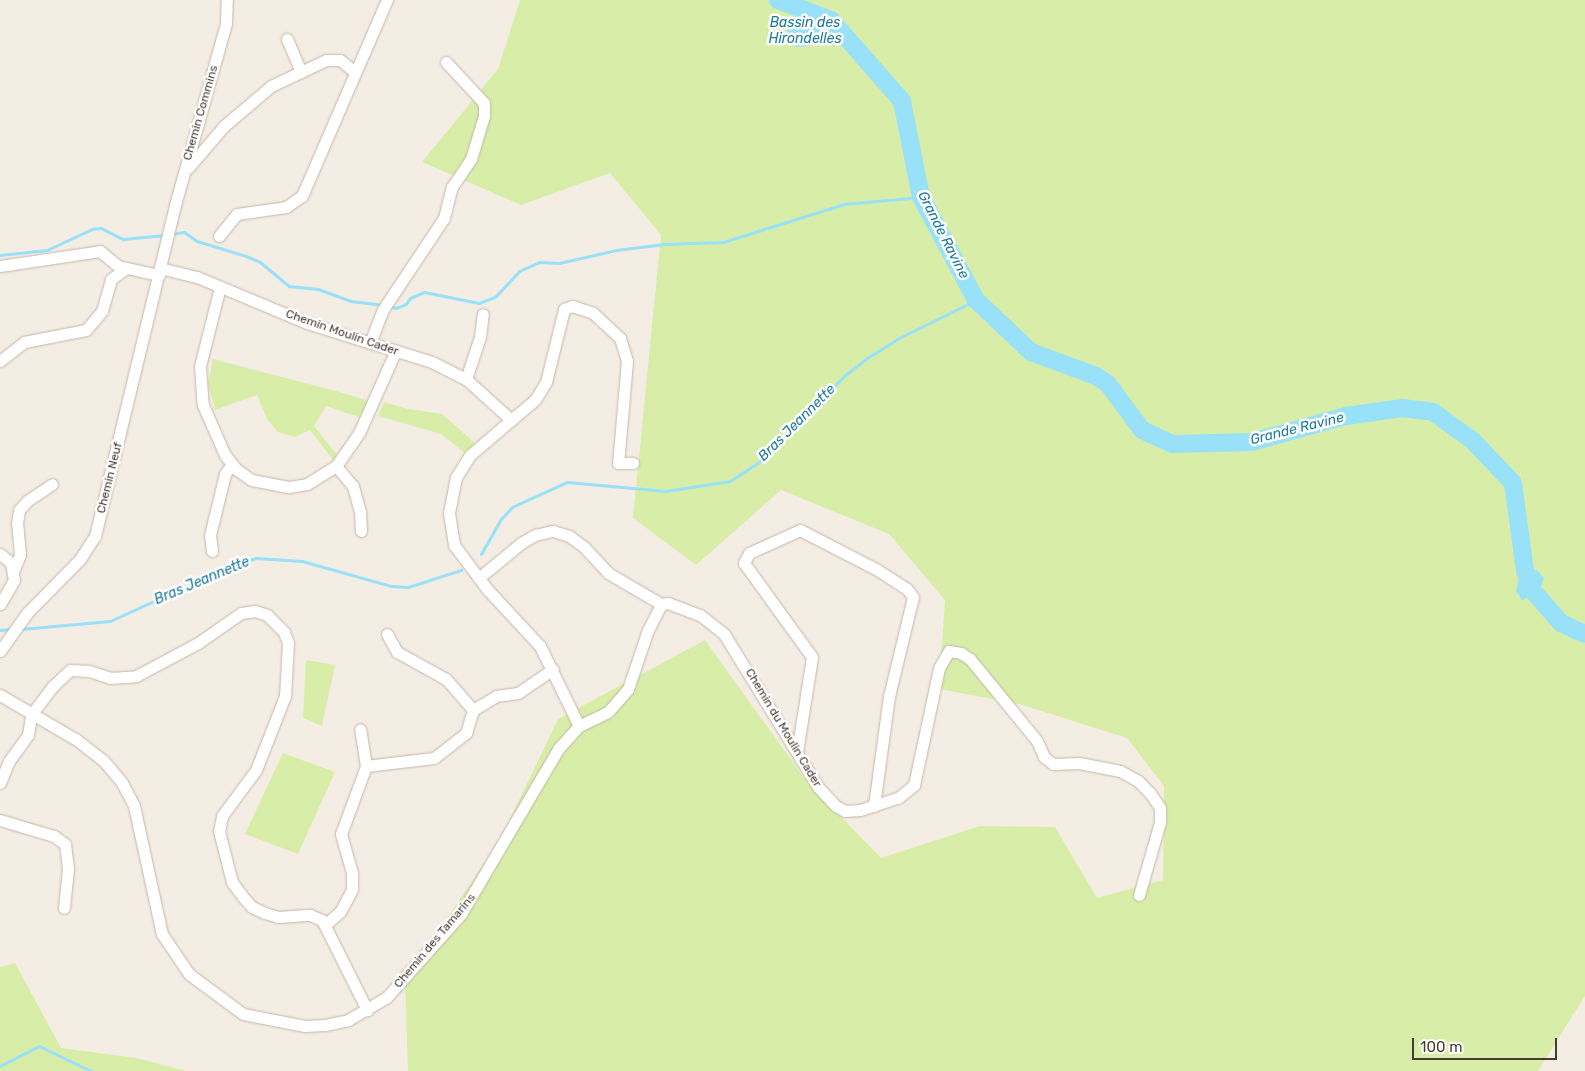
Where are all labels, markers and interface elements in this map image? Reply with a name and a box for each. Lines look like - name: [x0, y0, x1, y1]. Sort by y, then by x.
- water label: Bassin des Hirondelles: [768, 15, 842, 48]
- street label: Chemin Commins: [181, 64, 221, 162]
- water label: Grande Ravine: [914, 188, 972, 282]
- street label: Chemin Moulin Cader: [284, 307, 400, 359]
- water label: Bras Jeannette: [755, 381, 839, 465]
- water label: Grande Ravine: [1248, 409, 1346, 449]
- street label: Chemin Neuf: [94, 441, 126, 515]
- water label: Bras Jeannette: [152, 553, 252, 609]
- street label: Chemin du Moulin Cader: [742, 666, 824, 790]
- street label: Chemin des Tamarins: [391, 891, 479, 991]
- scale bar: [1415, 1028, 1560, 1060]
- text: 100 m: [1420, 1038, 1462, 1056]

